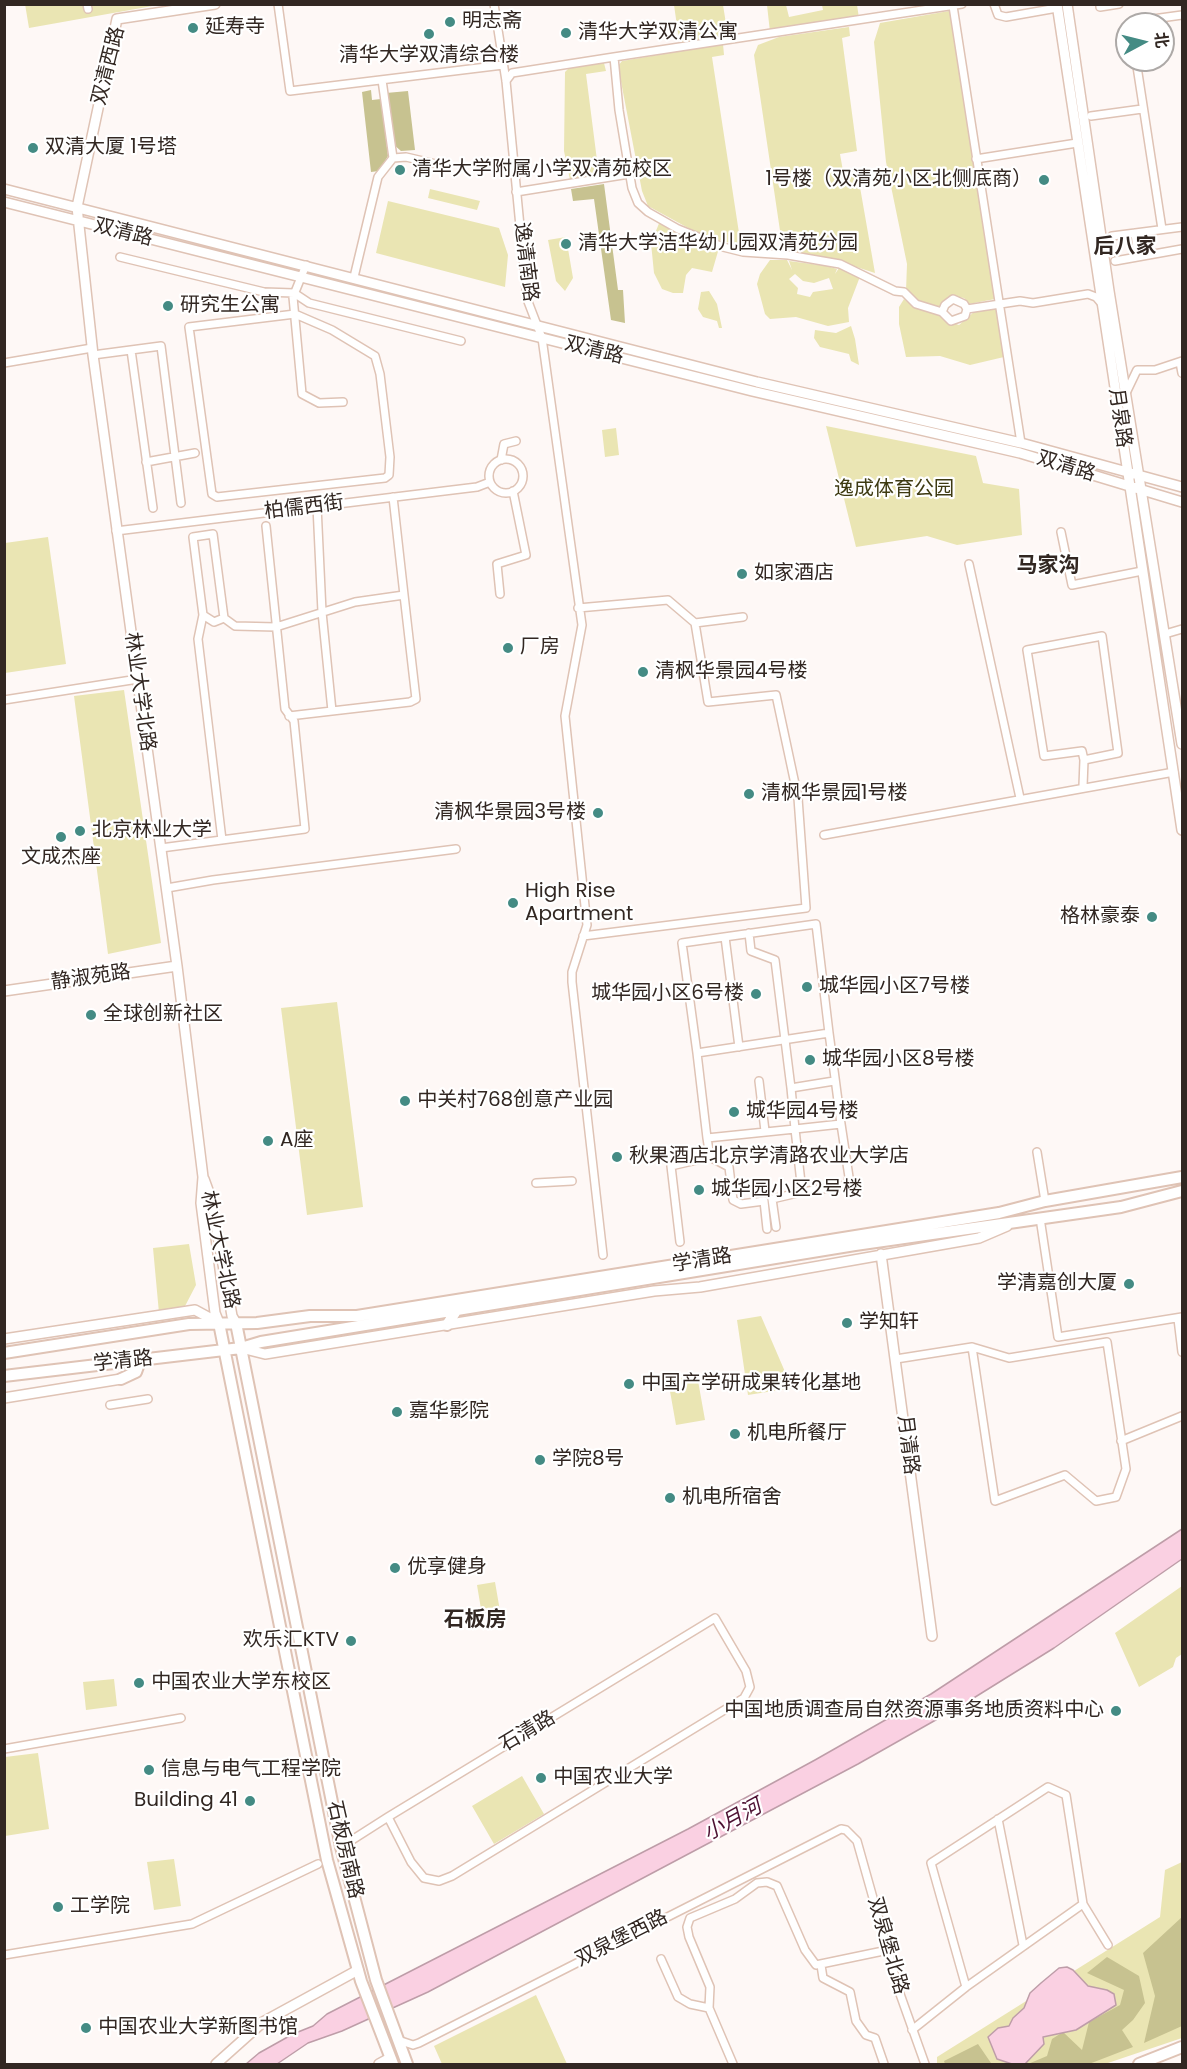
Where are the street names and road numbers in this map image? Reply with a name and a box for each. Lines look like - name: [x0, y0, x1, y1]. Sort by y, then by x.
- street label: 双清西路: [88, 24, 130, 108]
- street label: 双清路: [91, 214, 155, 252]
- street label: 逸清南路: [508, 221, 542, 303]
- street label: 双清路: [562, 332, 626, 370]
- street label: 月泉路: [1103, 387, 1135, 449]
- street label: 双清路: [1034, 447, 1098, 487]
- street label: 柏儒西街: [263, 491, 345, 525]
- street label: 林业大学北路: [119, 631, 159, 753]
- street label: 静淑苑路: [50, 961, 132, 995]
- street label: 林业大学北路: [195, 1189, 243, 1311]
- street label: 学清路: [670, 1244, 734, 1278]
- street label: 学清路: [92, 1347, 154, 1377]
- street label: 月清路: [891, 1414, 923, 1476]
- street label: 石清路: [496, 1706, 560, 1758]
- street label: 石板房南路: [321, 1799, 367, 1901]
- street label: 双泉堡北路: [862, 1895, 912, 1997]
- street label: 双泉堡西路: [572, 1906, 672, 1972]

